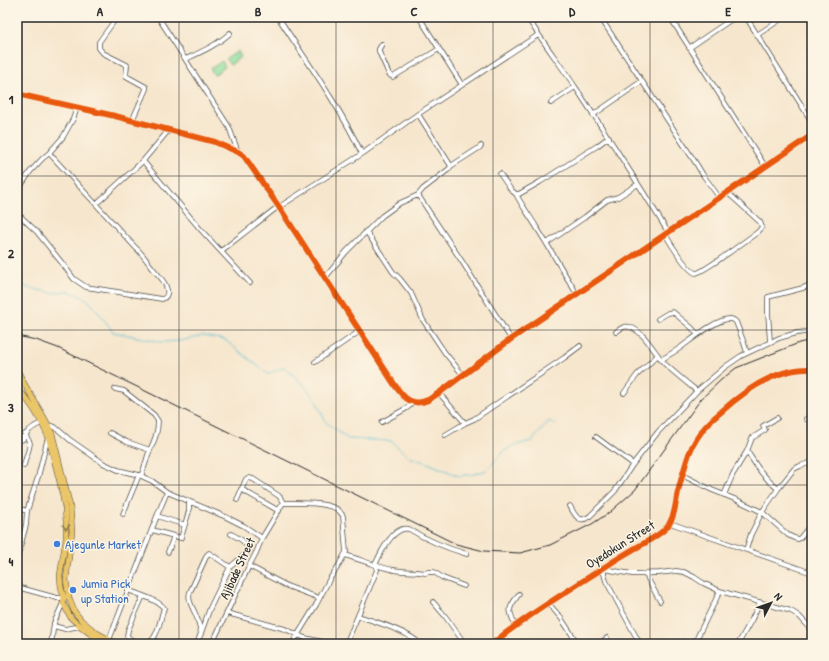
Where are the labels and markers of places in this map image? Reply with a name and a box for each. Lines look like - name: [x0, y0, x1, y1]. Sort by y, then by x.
- place label: Ajegunle Market: [65, 535, 141, 553]
- marker: Ajegunle Market: [52, 539, 62, 549]
- place label: Jumia Pick up Station: [81, 574, 131, 607]
- marker: Jumia Pick up Station: [68, 585, 78, 595]

